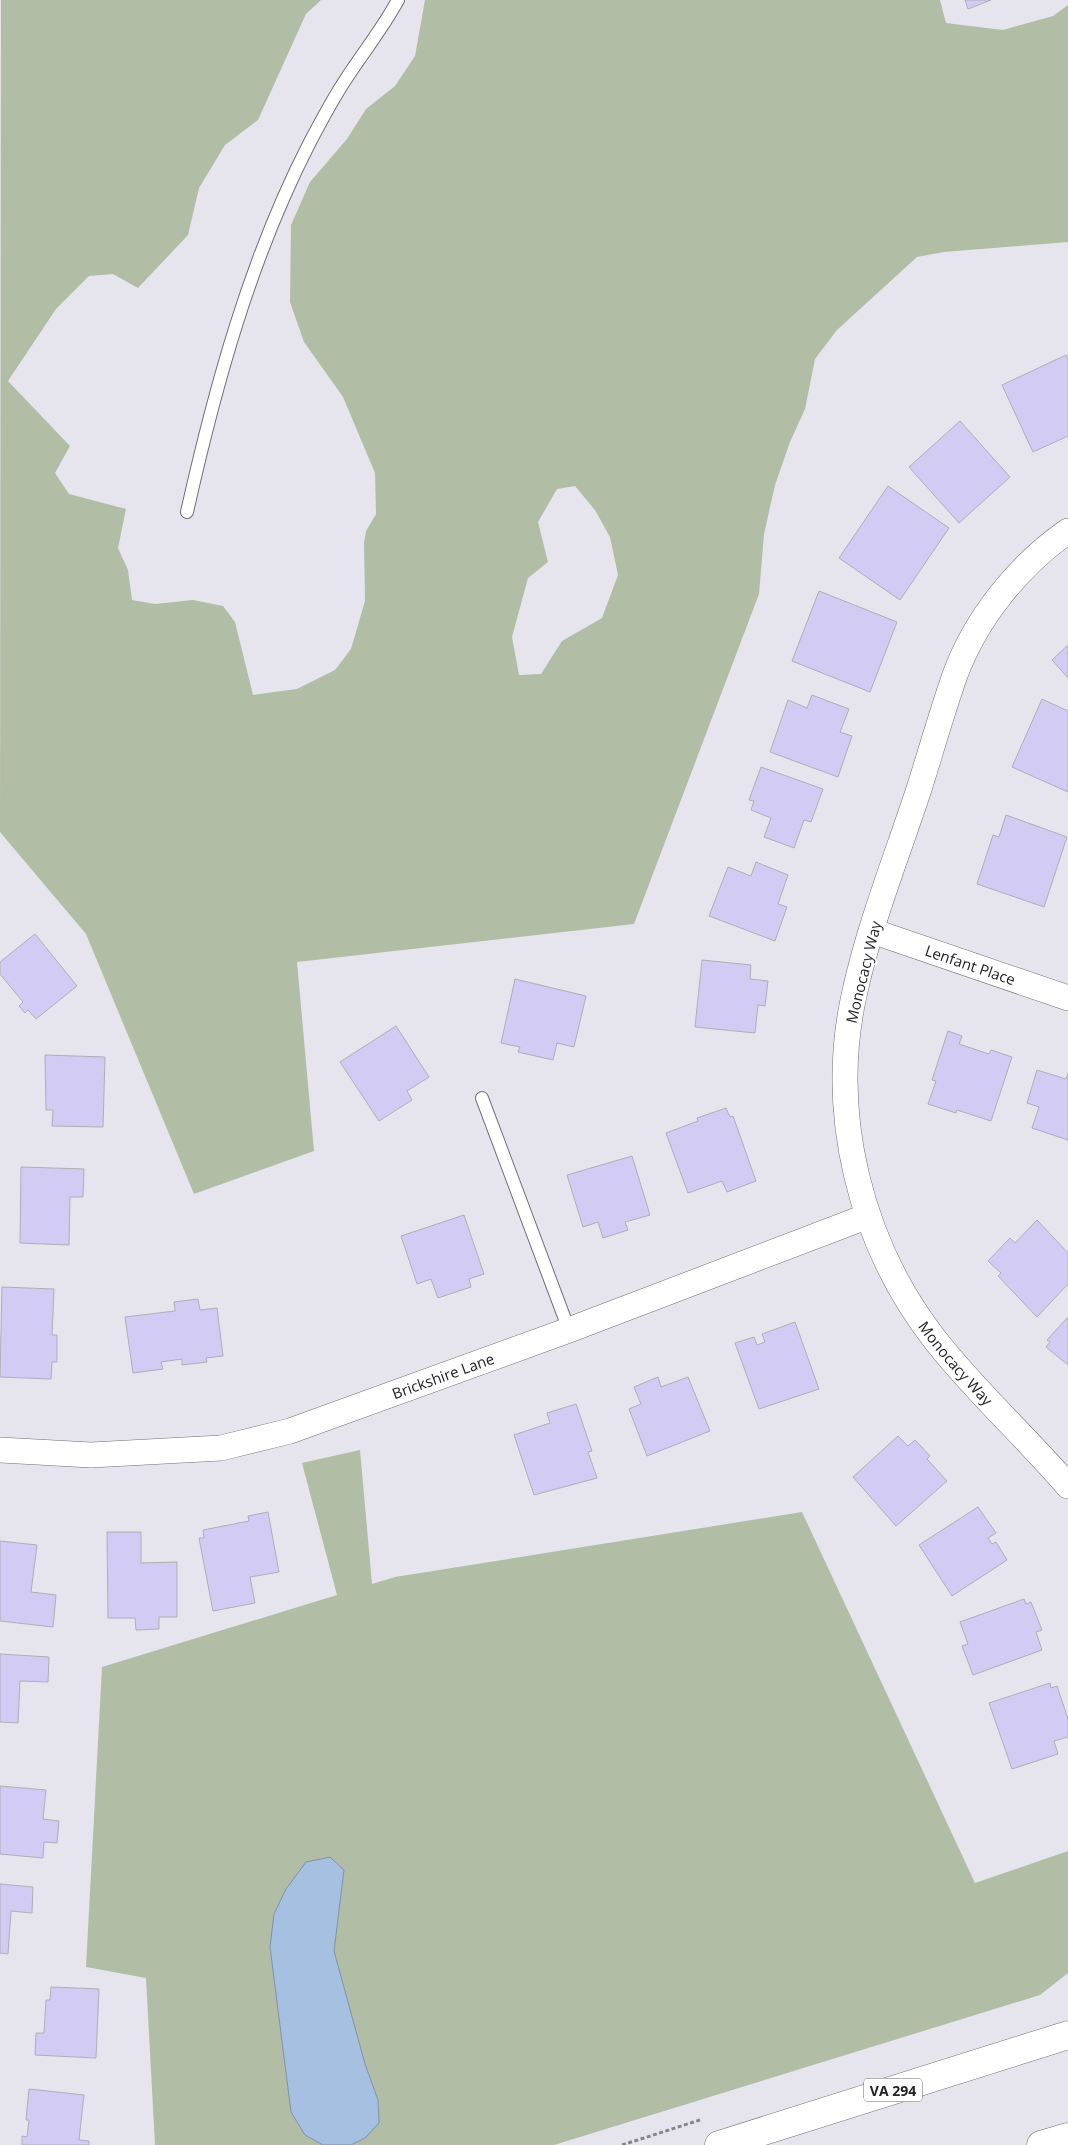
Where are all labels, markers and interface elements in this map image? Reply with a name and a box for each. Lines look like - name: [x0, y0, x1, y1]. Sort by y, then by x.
- street label: Monocacy Way: [841, 918, 885, 1025]
- street label: Lenfant Place: [923, 940, 1018, 989]
- street label: Monocacy Way: [914, 1317, 998, 1410]
- street label: Brickshire Lane: [389, 1348, 497, 1403]
- road number: VA 294: [864, 2078, 922, 2102]

